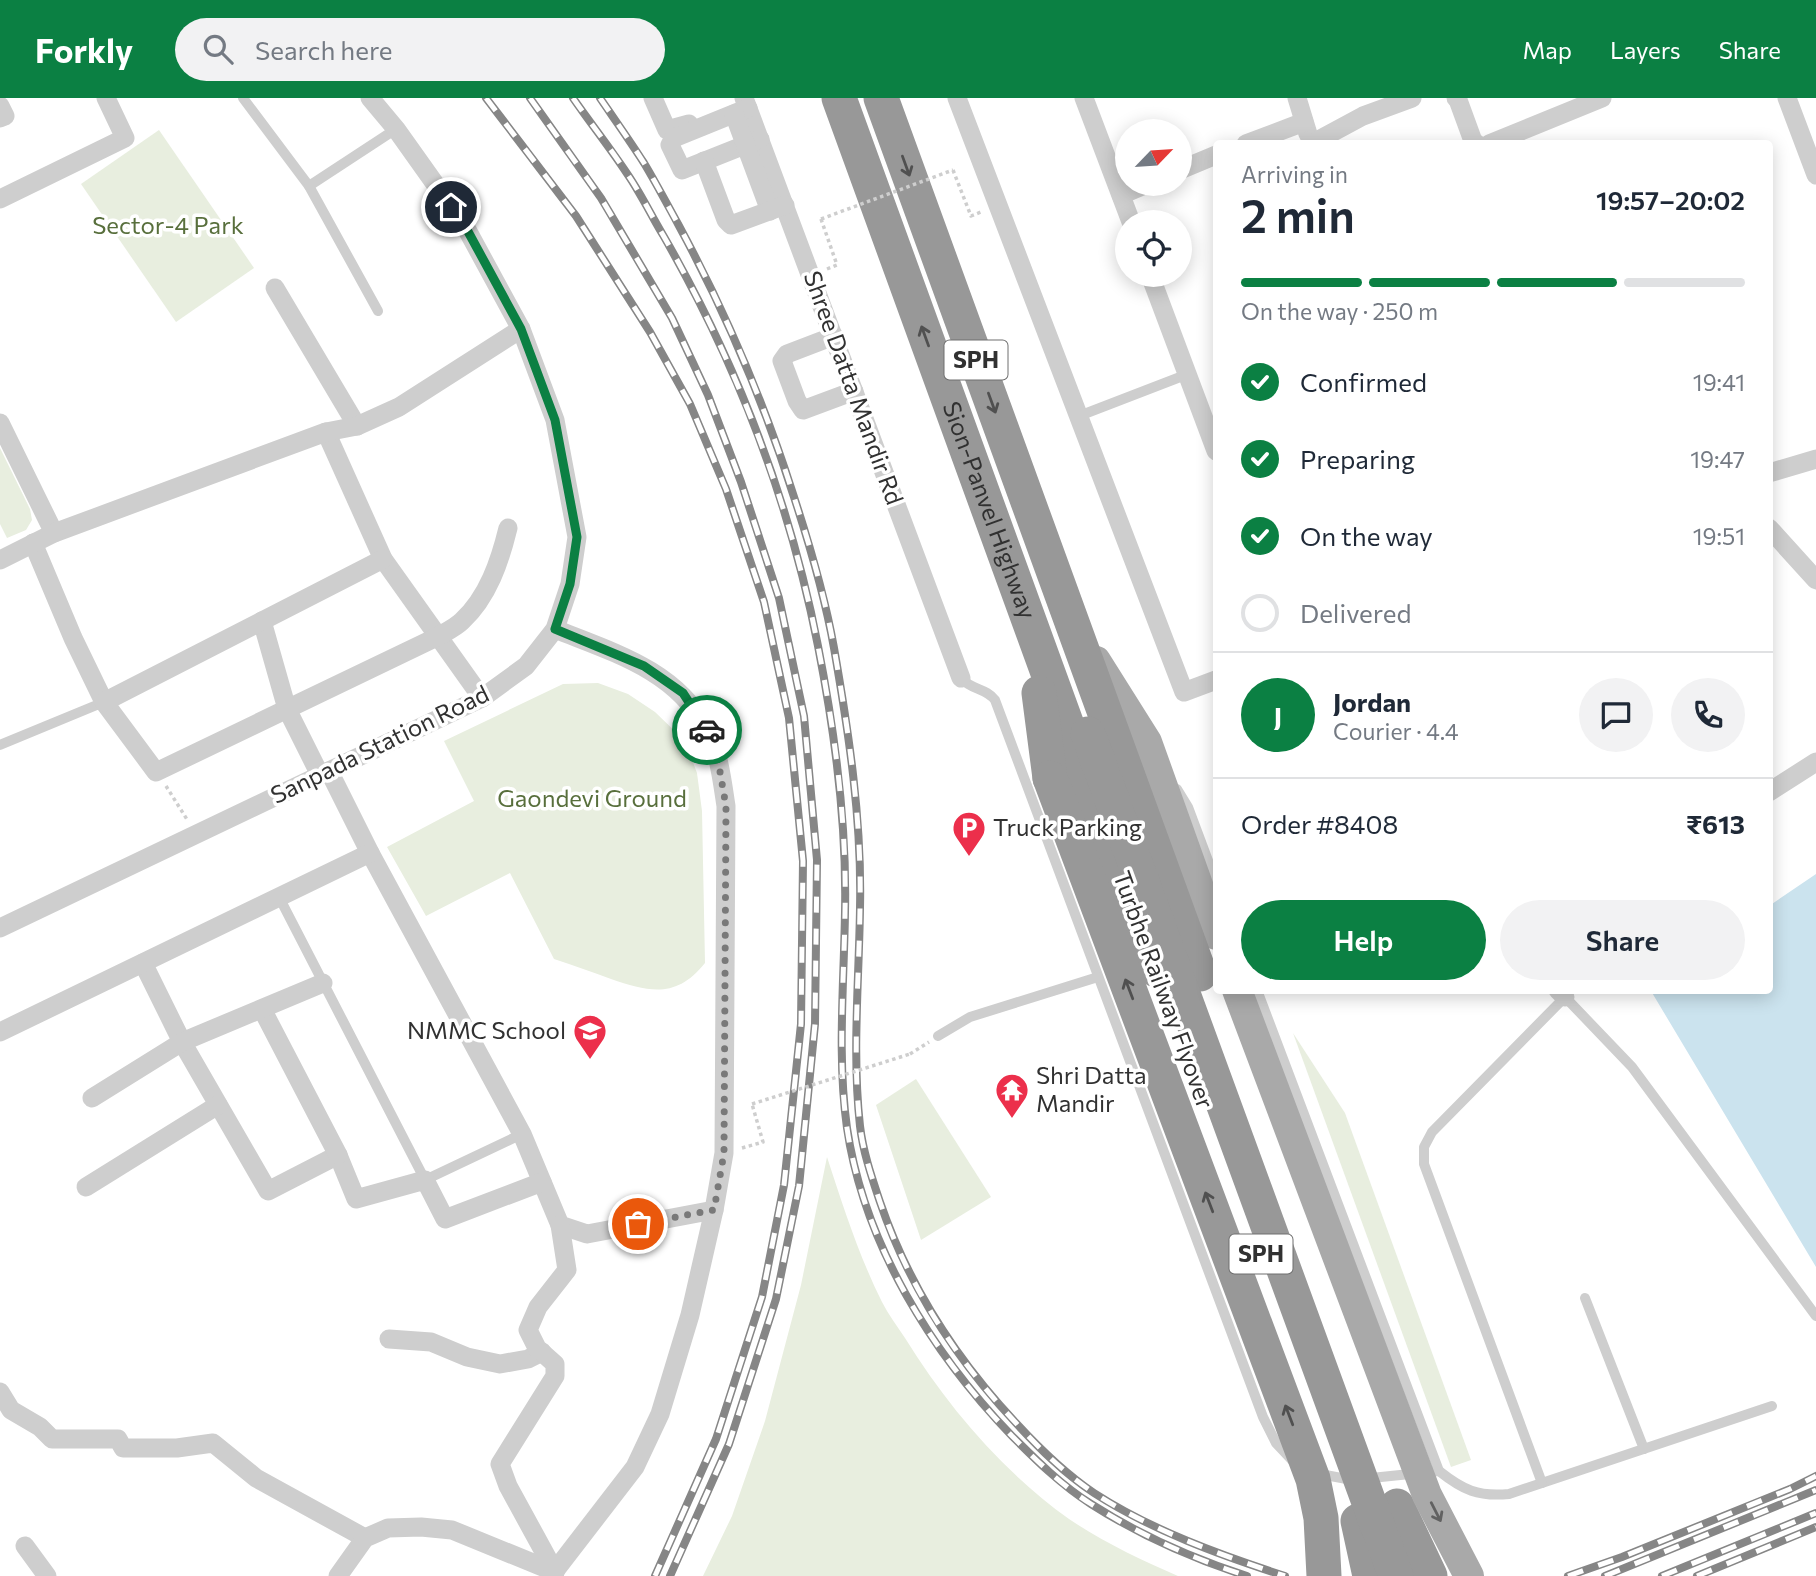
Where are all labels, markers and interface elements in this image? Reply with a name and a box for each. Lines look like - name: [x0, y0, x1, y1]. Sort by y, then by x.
- search box: [175, 18, 665, 81]
- text: Forkly: [35, 29, 133, 70]
- icon: search: [199, 30, 237, 68]
- text: Search here: [255, 34, 393, 65]
- text: Map: [1523, 35, 1572, 64]
- text: Layers: [1610, 35, 1681, 64]
- text: Share: [1719, 35, 1781, 64]
- north arrow: [1115, 119, 1192, 196]
- map controls: [1115, 119, 1192, 287]
- one-way arrow: [901, 154, 913, 176]
- text: Arriving in: [1241, 160, 1348, 188]
- pin: [421, 177, 481, 237]
- text: 19:57–20:02: [1596, 184, 1745, 215]
- text: 2 min: [1241, 186, 1355, 242]
- icon: home: [432, 188, 470, 226]
- park label: Sector-4 Park: [92, 210, 244, 239]
- button: locate: [1115, 210, 1192, 287]
- street label: Shree Datta Mandir Rd: [799, 267, 910, 508]
- text: On the way · 250 m: [1241, 297, 1438, 325]
- one-way arrow: [918, 326, 930, 348]
- road number: SPH: [944, 341, 1007, 380]
- icon: check: [1241, 363, 1279, 401]
- text: Confirmed: [1300, 366, 1427, 397]
- text: 19:41: [1693, 368, 1745, 396]
- one-way arrow: [987, 391, 999, 413]
- street label: Sion-Panvel Highway: [938, 397, 1043, 623]
- icon: check: [1241, 440, 1279, 478]
- text: Preparing: [1300, 443, 1415, 474]
- text: 19:47: [1690, 445, 1745, 473]
- icon: check: [1241, 517, 1279, 555]
- text: On the way: [1300, 520, 1433, 551]
- text: 19:51: [1693, 522, 1745, 550]
- text: Delivered: [1300, 597, 1411, 628]
- street label: Sanpada Station Road: [266, 678, 493, 809]
- button: chat: [1579, 678, 1653, 752]
- button: phone: [1671, 678, 1745, 752]
- text: Jordan: [1333, 686, 1411, 717]
- courier: [672, 695, 742, 765]
- text: J: [1274, 700, 1282, 731]
- icon: car: [688, 711, 726, 749]
- text: Courier · 4.4: [1333, 717, 1459, 745]
- park label: Gaondevi Ground: [497, 783, 687, 812]
- text: Order #8408: [1241, 808, 1398, 839]
- text: ₹613: [1686, 808, 1745, 839]
- parking icon: Truck Parking: [950, 809, 988, 858]
- place label: Truck Parking: [993, 812, 1142, 841]
- street label: Turbhe Railway Flyover: [1108, 867, 1221, 1113]
- button: Help: [1241, 900, 1486, 980]
- button: Share: [1500, 900, 1745, 980]
- one-way arrow: [1122, 979, 1134, 1001]
- school or university icon: NMMC School: [571, 1012, 609, 1061]
- place label: NMMC School: [407, 1015, 566, 1044]
- place label: Shri Datta Mandir: [1036, 1060, 1147, 1117]
- temple icon: Shri Datta Mandir: [993, 1071, 1031, 1120]
- one-way arrow: [1202, 1192, 1215, 1214]
- pin: [608, 1194, 668, 1254]
- icon: bag: [619, 1205, 657, 1243]
- road number: SPH: [1230, 1234, 1292, 1274]
- one-way arrow: [1282, 1405, 1295, 1427]
- one-way arrow: [1430, 1501, 1443, 1522]

